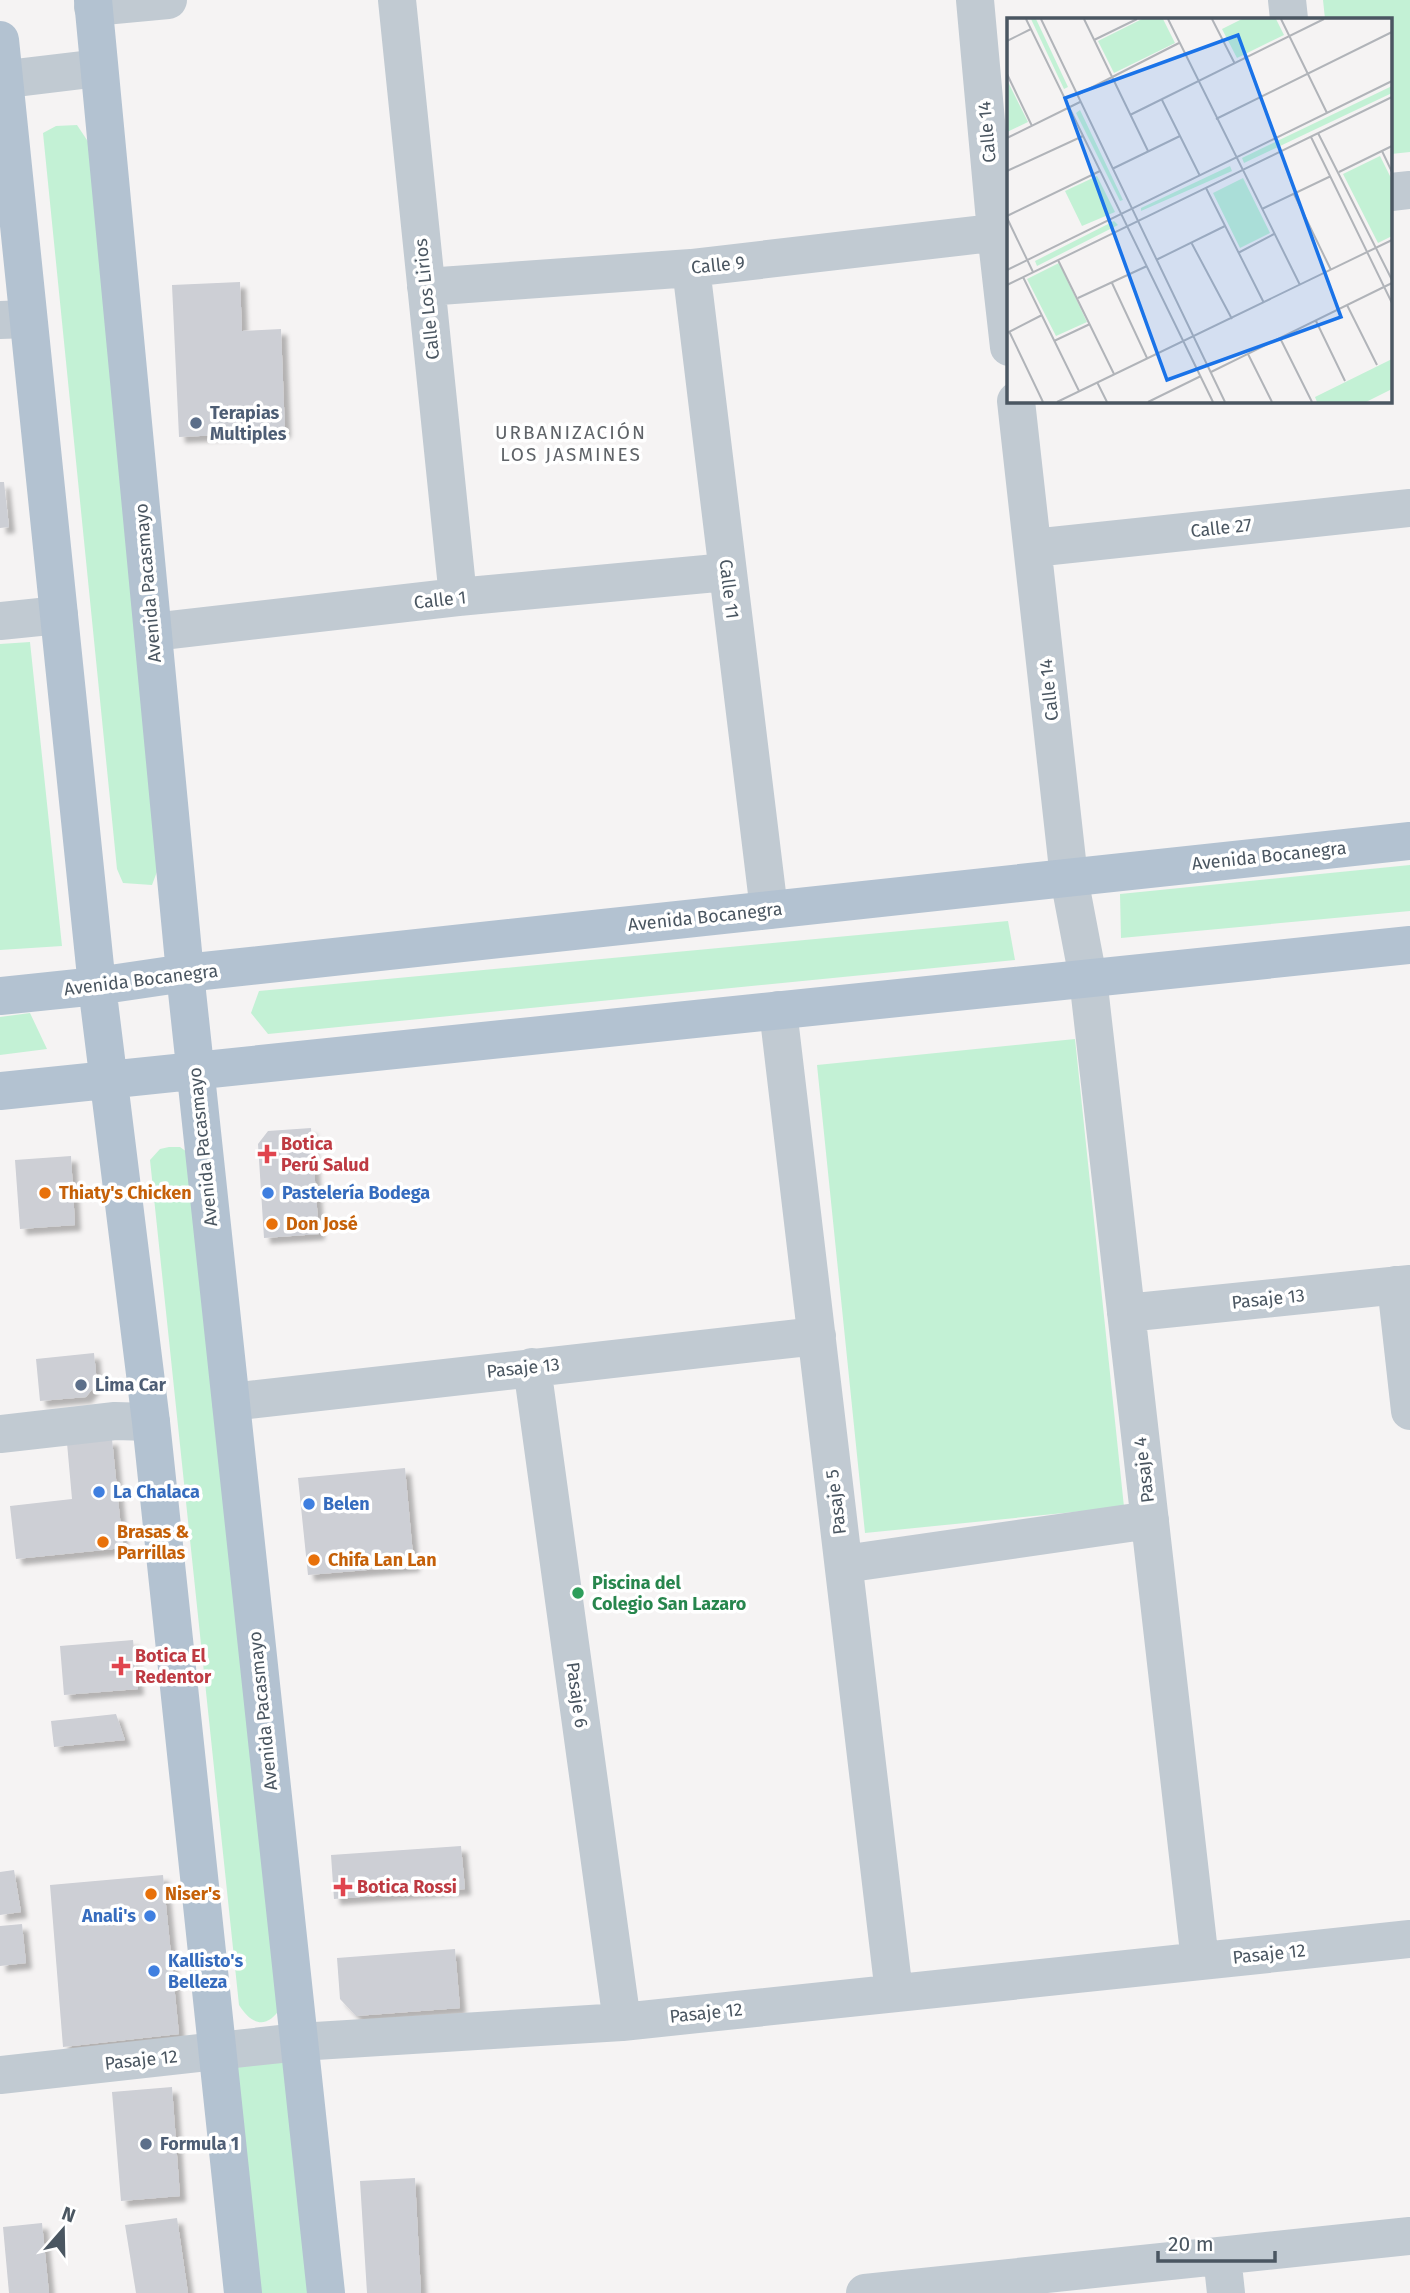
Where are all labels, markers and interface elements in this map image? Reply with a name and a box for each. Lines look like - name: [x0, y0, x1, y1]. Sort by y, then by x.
- inset map: [1007, 18, 1392, 402]
- street label: Calle 14: [973, 100, 1001, 164]
- street label: Calle Los Lirios: [410, 237, 444, 361]
- street label: Calle 9: [690, 251, 746, 279]
- place label: Terapias Multiples: [210, 402, 287, 445]
- marker: Terapias Multiples: [188, 415, 204, 431]
- district label: URBANIZACIÓN LOS JASMINES: [495, 421, 647, 466]
- street label: Avenida Pacasmayo: [130, 502, 166, 664]
- street label: Calle 27: [1189, 514, 1253, 542]
- street label: Calle 11: [714, 558, 744, 620]
- street label: Calle 1: [413, 586, 467, 614]
- street label: Calle 14: [1035, 658, 1063, 722]
- street label: Avenida Bocanegra: [1191, 837, 1347, 875]
- street label: Avenida Bocanegra: [627, 898, 783, 936]
- street label: Avenida Bocanegra: [63, 960, 219, 1000]
- street label: Avenida Pacasmayo: [184, 1066, 222, 1228]
- place label: Botica Perú Salud: [281, 1133, 369, 1176]
- marker: Botica Perú Salud: [259, 1146, 275, 1162]
- place label: Thiaty's Chicken: [59, 1182, 192, 1204]
- place label: Pastelería Bodega: [282, 1182, 430, 1204]
- marker: Thiaty's Chicken: [37, 1185, 53, 1201]
- marker: Pastelería Bodega: [260, 1185, 276, 1201]
- place label: Don José: [286, 1213, 358, 1235]
- marker: Don José: [264, 1216, 280, 1232]
- street label: Pasaje 13: [1230, 1284, 1306, 1314]
- street label: Pasaje 13: [485, 1353, 561, 1383]
- place label: Lima Car: [95, 1374, 167, 1396]
- marker: Lima Car: [73, 1377, 89, 1393]
- street label: Pasaje 4: [1129, 1435, 1159, 1504]
- street label: Pasaje 5: [821, 1468, 851, 1536]
- place label: La Chalaca: [113, 1481, 200, 1503]
- marker: La Chalaca: [91, 1484, 107, 1500]
- place label: Belen: [323, 1493, 370, 1515]
- marker: Belen: [301, 1496, 317, 1512]
- place label: Brasas & Parrillas: [117, 1521, 190, 1564]
- marker: Brasas & Parrillas: [95, 1534, 111, 1550]
- place label: Chifa Lan Lan: [328, 1549, 437, 1571]
- marker: Chifa Lan Lan: [306, 1552, 322, 1568]
- place label: Piscina del Colegio San Lazaro: [592, 1572, 746, 1615]
- marker: Piscina del Colegio San Lazaro: [570, 1585, 586, 1601]
- street label: Avenida Pacasmayo: [244, 1630, 282, 1792]
- place label: Botica El Redentor: [135, 1645, 212, 1688]
- marker: Botica El Redentor: [113, 1658, 129, 1674]
- street label: Pasaje 6: [562, 1661, 592, 1729]
- place label: Botica Rossi: [357, 1876, 457, 1898]
- marker: Botica Rossi: [335, 1879, 351, 1895]
- place label: Niser's: [165, 1883, 221, 1905]
- marker: Niser's: [143, 1886, 159, 1902]
- place label: Anali's: [81, 1905, 136, 1927]
- marker: Anali's: [142, 1908, 158, 1924]
- street label: Pasaje 12: [1231, 1939, 1307, 1969]
- place label: Kallisto's Belleza: [168, 1950, 243, 1993]
- marker: Kallisto's Belleza: [146, 1963, 162, 1979]
- street label: Pasaje 12: [668, 1998, 744, 2028]
- street label: Pasaje 12: [103, 2045, 179, 2075]
- place label: Formula 1: [160, 2133, 239, 2155]
- marker: Formula 1: [138, 2136, 154, 2152]
- north arrow: [28, 2195, 98, 2265]
- text: N: [59, 2202, 79, 2227]
- scale bar: [1158, 2220, 1275, 2264]
- text: 20 m: [1168, 2231, 1214, 2257]

